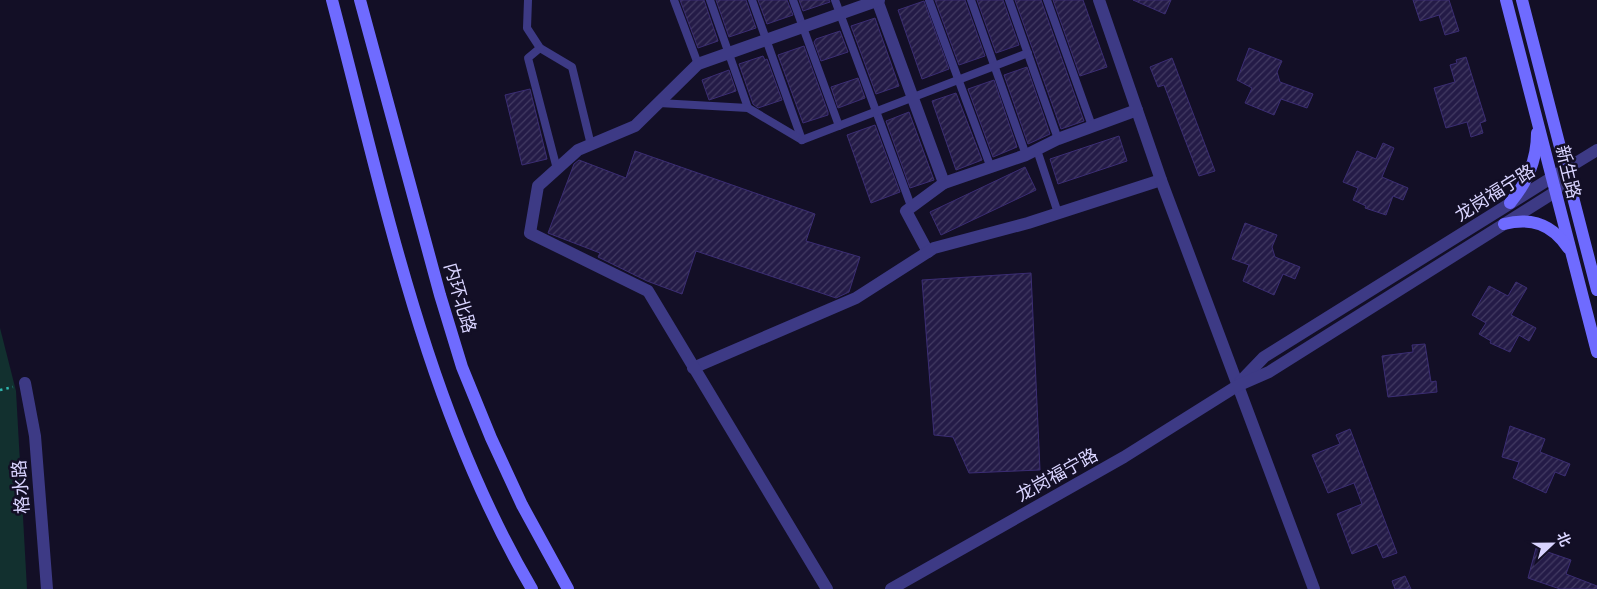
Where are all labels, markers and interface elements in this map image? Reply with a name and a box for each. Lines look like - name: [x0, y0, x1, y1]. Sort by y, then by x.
- street label: 新生路: [1549, 143, 1587, 201]
- street label: 龙岗福宁路: [1450, 158, 1540, 228]
- street label: 内环北路: [438, 260, 482, 336]
- street label: 龙岗福宁路: [1011, 442, 1103, 508]
- street label: 格水路: [6, 459, 36, 515]
- north arrow: [1527, 519, 1577, 569]
- text: 北: [1552, 529, 1576, 549]

